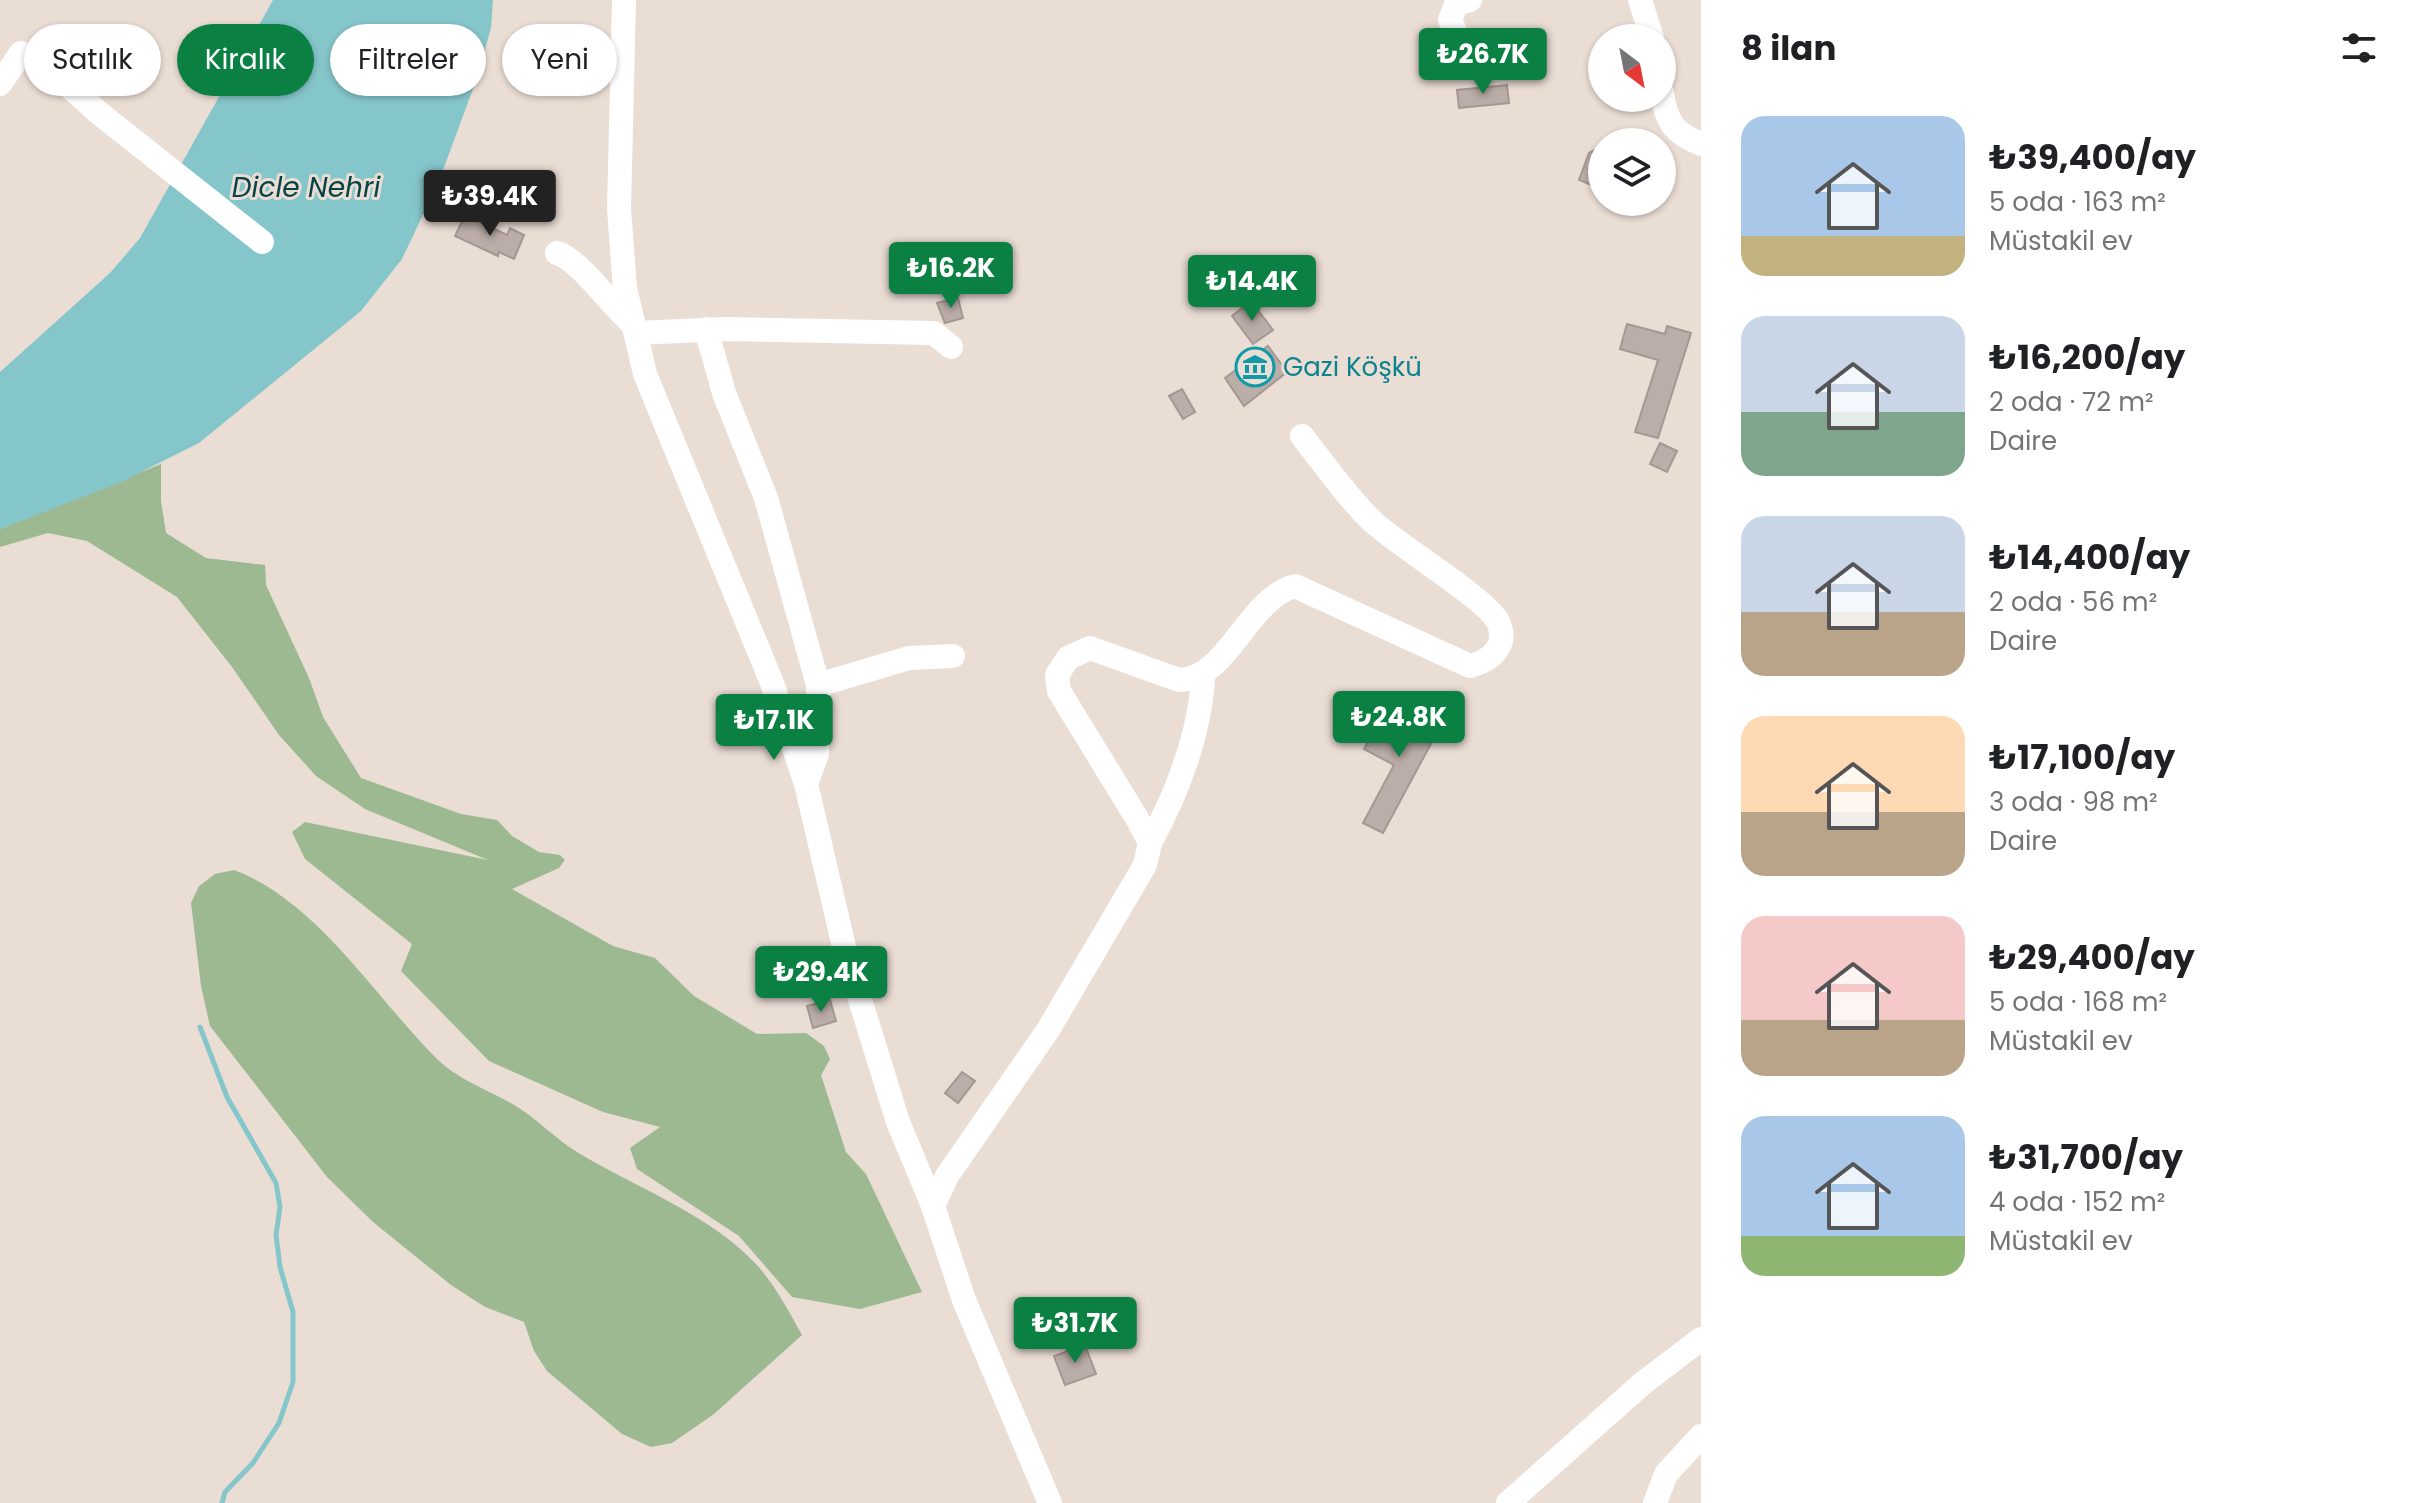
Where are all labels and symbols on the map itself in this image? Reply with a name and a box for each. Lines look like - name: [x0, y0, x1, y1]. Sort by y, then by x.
- north arrow: [1588, 24, 1676, 112]
- pin: ₺26.7K: [1418, 28, 1548, 96]
- water label: Dicle Nehri: [232, 168, 381, 207]
- pin: ₺39.4K: [425, 170, 555, 238]
- pin: ₺16.2K: [886, 242, 1016, 310]
- pin: ₺14.4K: [1187, 255, 1317, 323]
- museum icon: Gazi Köşkü: [1234, 346, 1276, 388]
- place label: Gazi Köşkü: [1283, 349, 1422, 385]
- pin: ₺24.8K: [1334, 691, 1464, 759]
- pin: ₺17.1K: [709, 694, 839, 762]
- pin: ₺29.4K: [756, 946, 886, 1014]
- pin: ₺31.7K: [1010, 1297, 1140, 1365]

